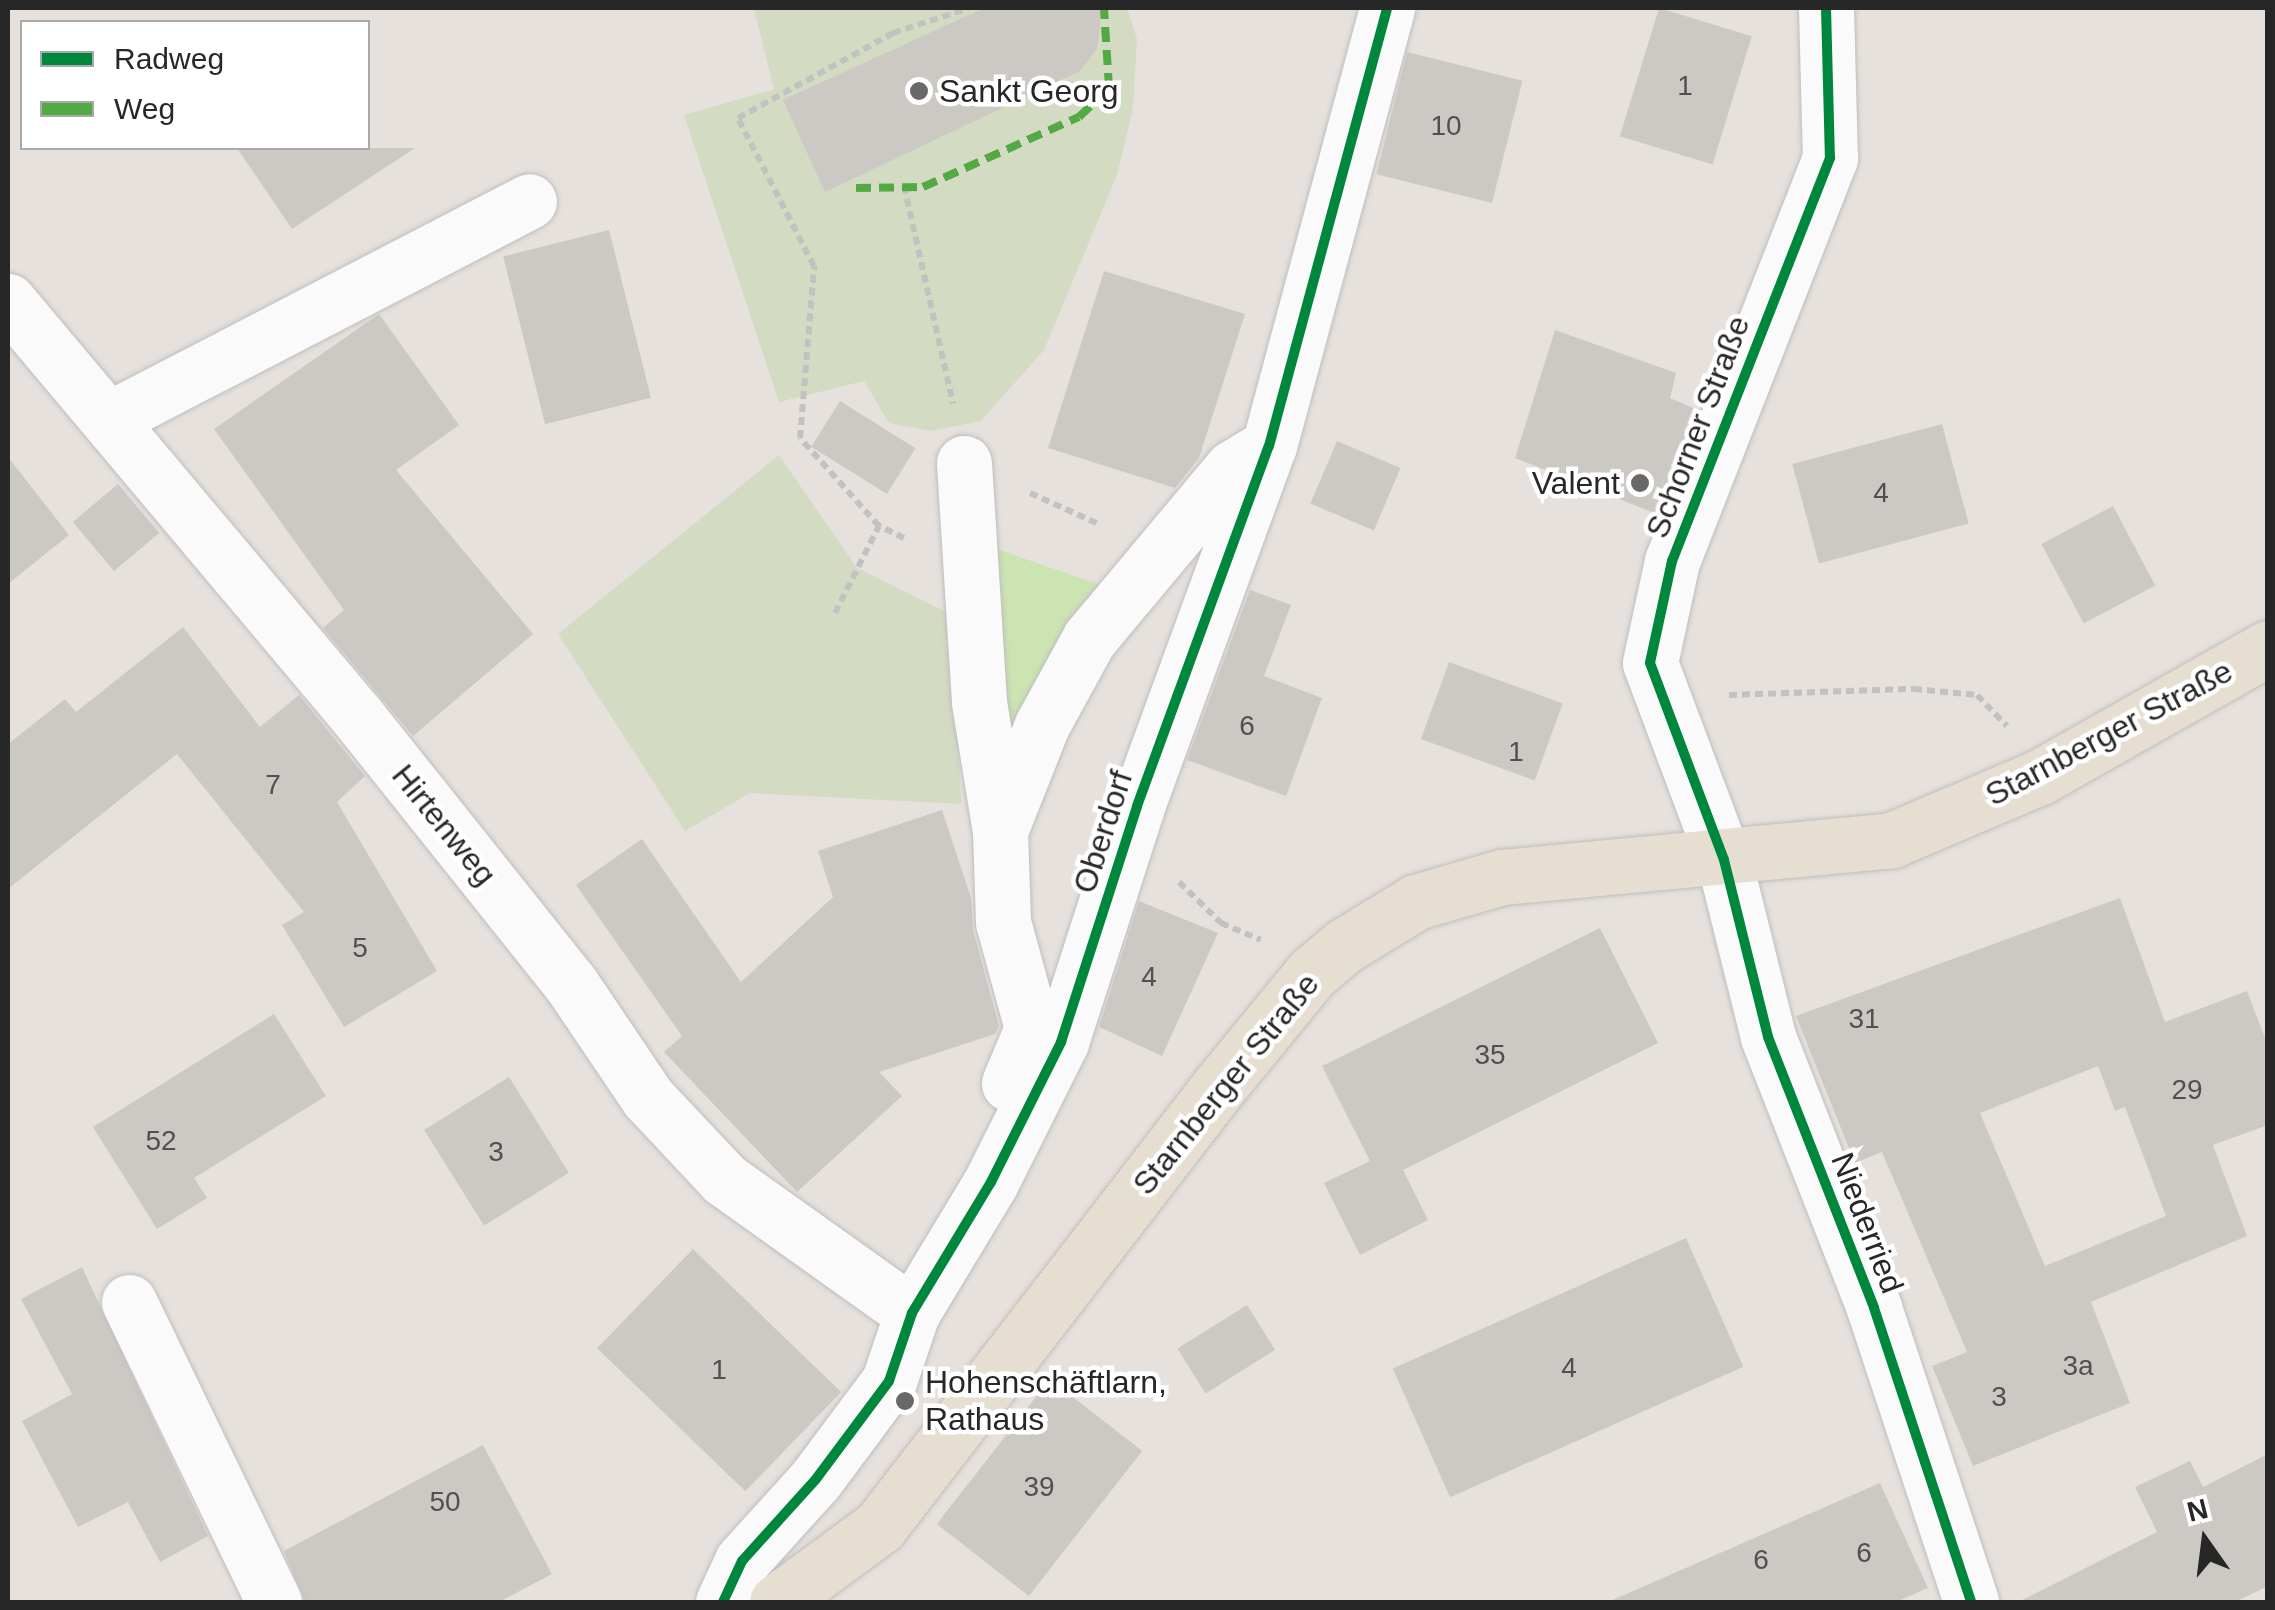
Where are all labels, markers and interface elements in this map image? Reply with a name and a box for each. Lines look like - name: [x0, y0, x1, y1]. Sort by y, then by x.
- legend: [20, 20, 370, 150]
- text: Radweg: [114, 42, 224, 75]
- house number: 1: [1677, 69, 1693, 103]
- place label: Sankt Georg: [939, 72, 1119, 110]
- marker: Sankt Georg: [908, 80, 930, 102]
- text: Weg: [114, 92, 175, 125]
- house number: 10: [1430, 109, 1462, 143]
- street label: Schorner Straße: [1638, 311, 1758, 543]
- place label: Valent: [1532, 464, 1620, 502]
- marker: Valent: [1629, 472, 1651, 494]
- house number: 4: [1873, 476, 1889, 510]
- street label: Starnberger Straße: [1979, 652, 2239, 814]
- house number: 6: [1239, 709, 1255, 743]
- house number: 1: [1508, 735, 1524, 769]
- street label: Hirtenweg: [384, 757, 504, 893]
- street label: Oberdorf: [1065, 766, 1141, 898]
- house number: 7: [265, 768, 281, 802]
- house number: 5: [352, 931, 368, 965]
- house number: 4: [1141, 960, 1157, 994]
- street label: Starnberger Straße: [1125, 965, 1327, 1203]
- house number: 31: [1848, 1002, 1880, 1036]
- house number: 35: [1474, 1038, 1506, 1072]
- house number: 29: [2171, 1073, 2203, 1107]
- house number: 52: [145, 1124, 177, 1158]
- house number: 3: [488, 1135, 504, 1169]
- street label: Niederried: [1823, 1147, 1911, 1299]
- house number: 3a: [2062, 1349, 2094, 1383]
- house number: 4: [1561, 1351, 1577, 1385]
- house number: 1: [711, 1353, 727, 1387]
- place label: Hohenschäftlarn, Rathaus: [925, 1364, 1167, 1439]
- house number: 3: [1991, 1380, 2007, 1414]
- marker: Hohenschäftlarn, Rathaus: [894, 1390, 916, 1412]
- house number: 39: [1023, 1470, 1055, 1504]
- house number: 50: [429, 1485, 461, 1519]
- north arrow: [2155, 1490, 2255, 1590]
- text: N: [2184, 1493, 2211, 1528]
- house number: 6: [1856, 1536, 1872, 1570]
- house number: 6: [1753, 1543, 1769, 1577]

